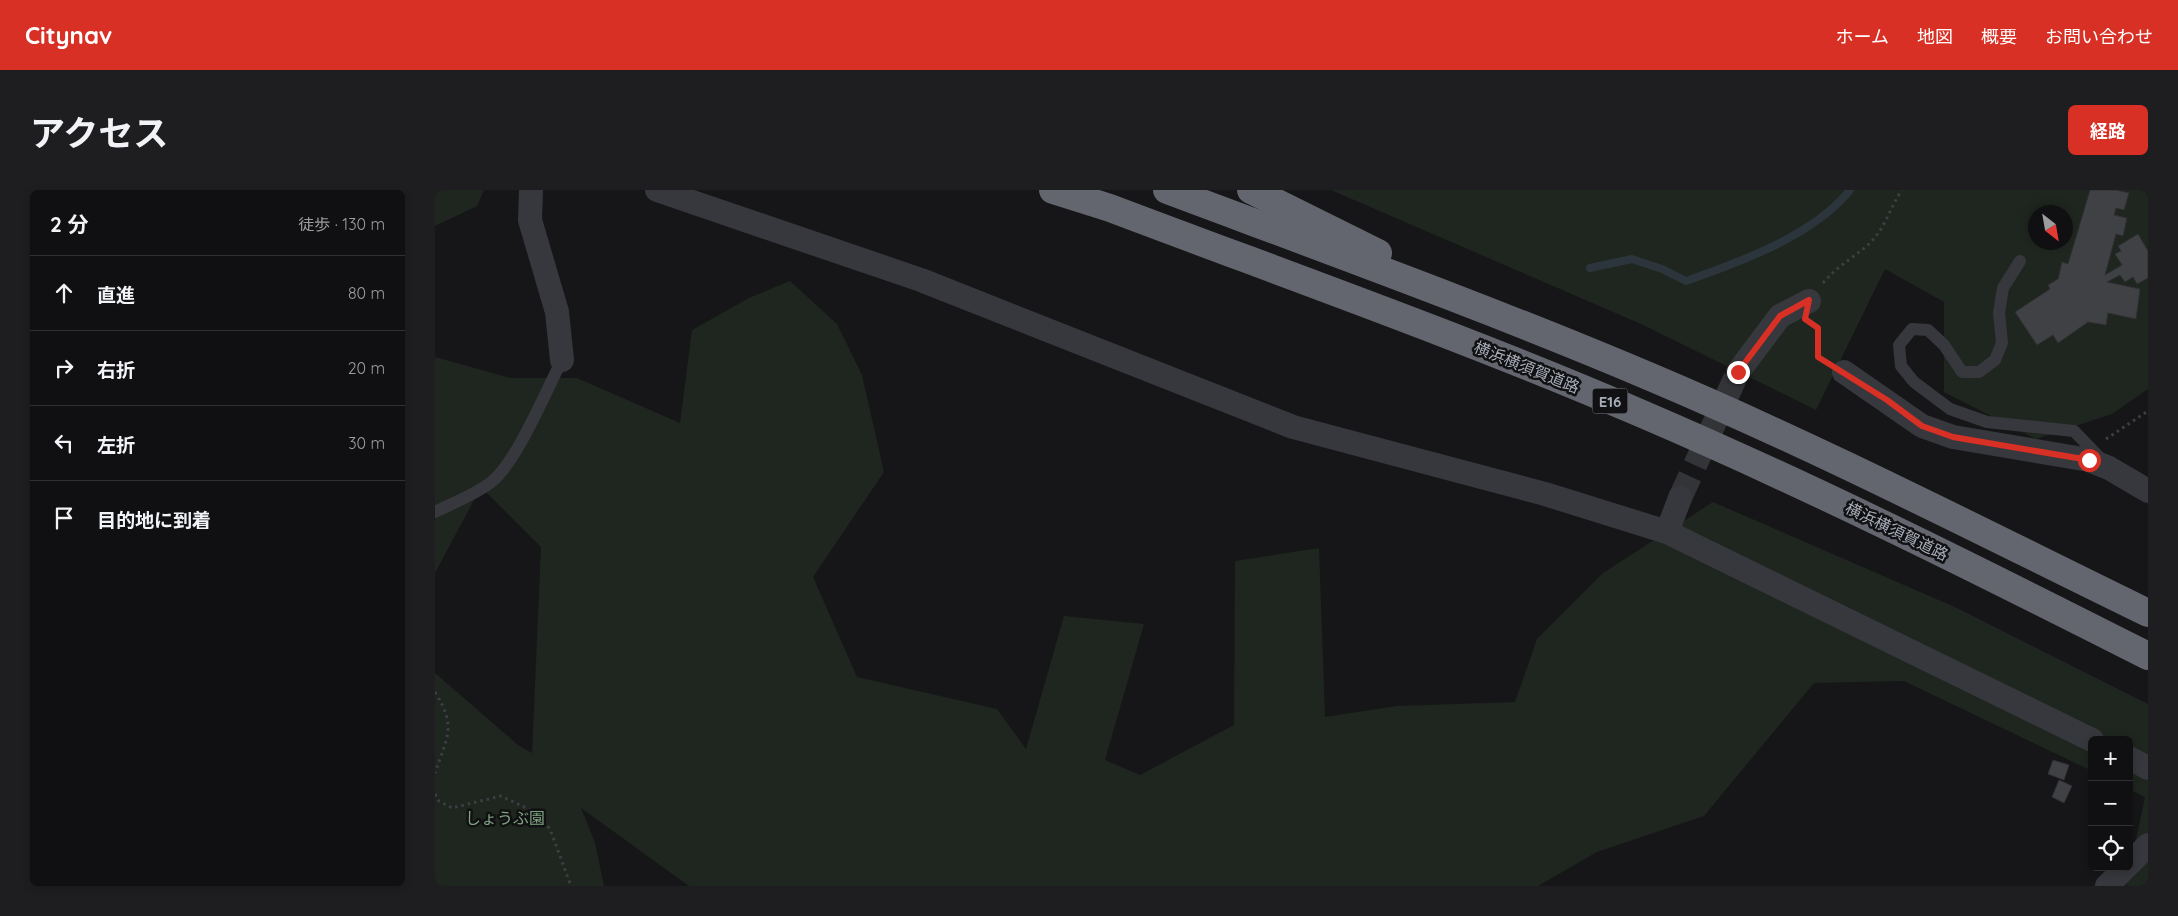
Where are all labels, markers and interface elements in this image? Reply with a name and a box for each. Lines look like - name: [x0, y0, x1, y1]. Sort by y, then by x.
- text: Citynav: [25, 20, 112, 50]
- text: ホーム: [1836, 25, 1889, 48]
- text: 地図: [1917, 25, 1953, 48]
- text: 概要: [1981, 25, 2017, 48]
- text: お問い合わせ: [2045, 25, 2153, 48]
- button: 経路: [2068, 105, 2148, 155]
- text: アクセス: [30, 111, 168, 155]
- north arrow: [2028, 205, 2073, 250]
- text: 2 分: [50, 211, 89, 237]
- text: 徒歩 · 130 m: [298, 214, 385, 234]
- icon: ahead: [50, 279, 78, 307]
- text: 直進: [97, 283, 135, 307]
- text: 80 m: [348, 283, 385, 303]
- street label: 横浜横須賀道路: [1471, 337, 1583, 397]
- icon: right: [50, 354, 78, 382]
- text: 右折: [97, 358, 135, 382]
- text: 20 m: [348, 358, 385, 378]
- route end: [1727, 361, 1750, 384]
- road number: E16: [1593, 388, 1627, 414]
- icon: left: [50, 429, 78, 457]
- text: 左折: [97, 433, 135, 457]
- text: 30 m: [348, 433, 385, 453]
- route start: [2078, 449, 2101, 472]
- street label: 横浜横須賀道路: [1842, 497, 1952, 565]
- icon: arrive: [50, 504, 78, 532]
- text: 目的地に到着: [97, 508, 211, 532]
- map controls: [2088, 736, 2133, 871]
- button: +: [2088, 736, 2133, 781]
- button: −: [2088, 781, 2133, 826]
- park label: しょうぶ園: [465, 808, 545, 828]
- button: locate: [2088, 826, 2133, 871]

